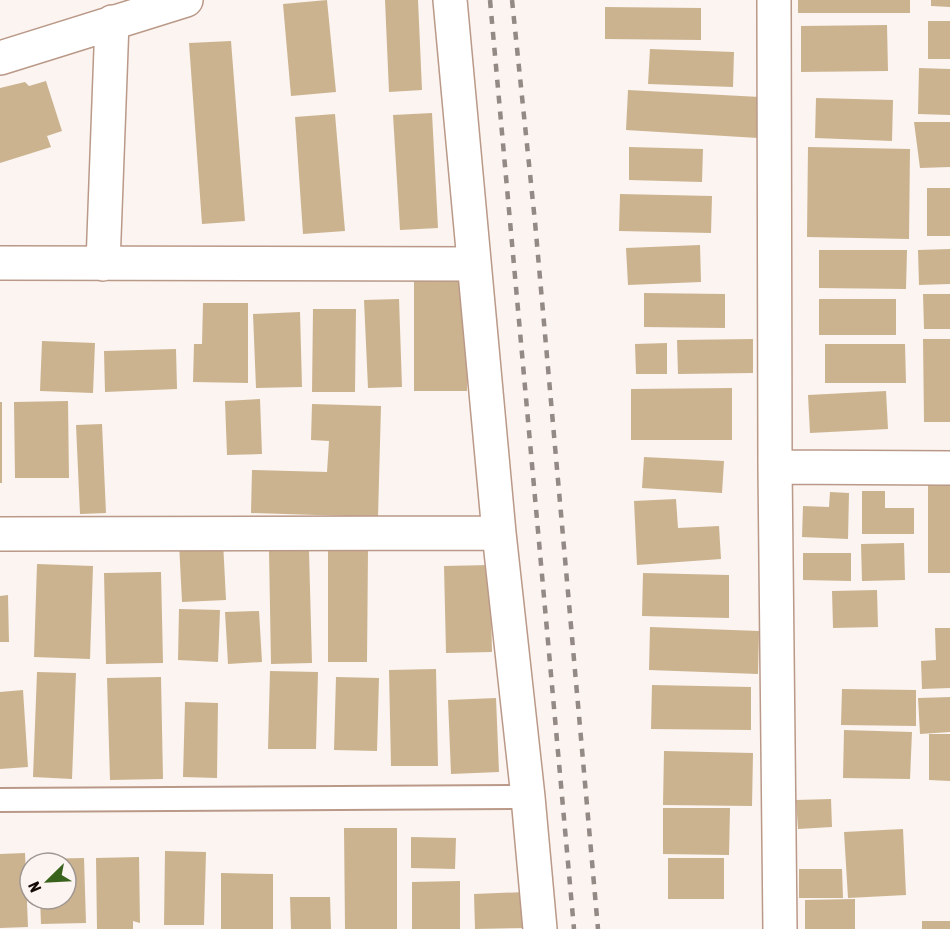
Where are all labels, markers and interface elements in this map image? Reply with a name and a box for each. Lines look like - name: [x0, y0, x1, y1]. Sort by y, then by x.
- north arrow: [18, 851, 78, 911]
- text: N: [24, 879, 44, 895]

